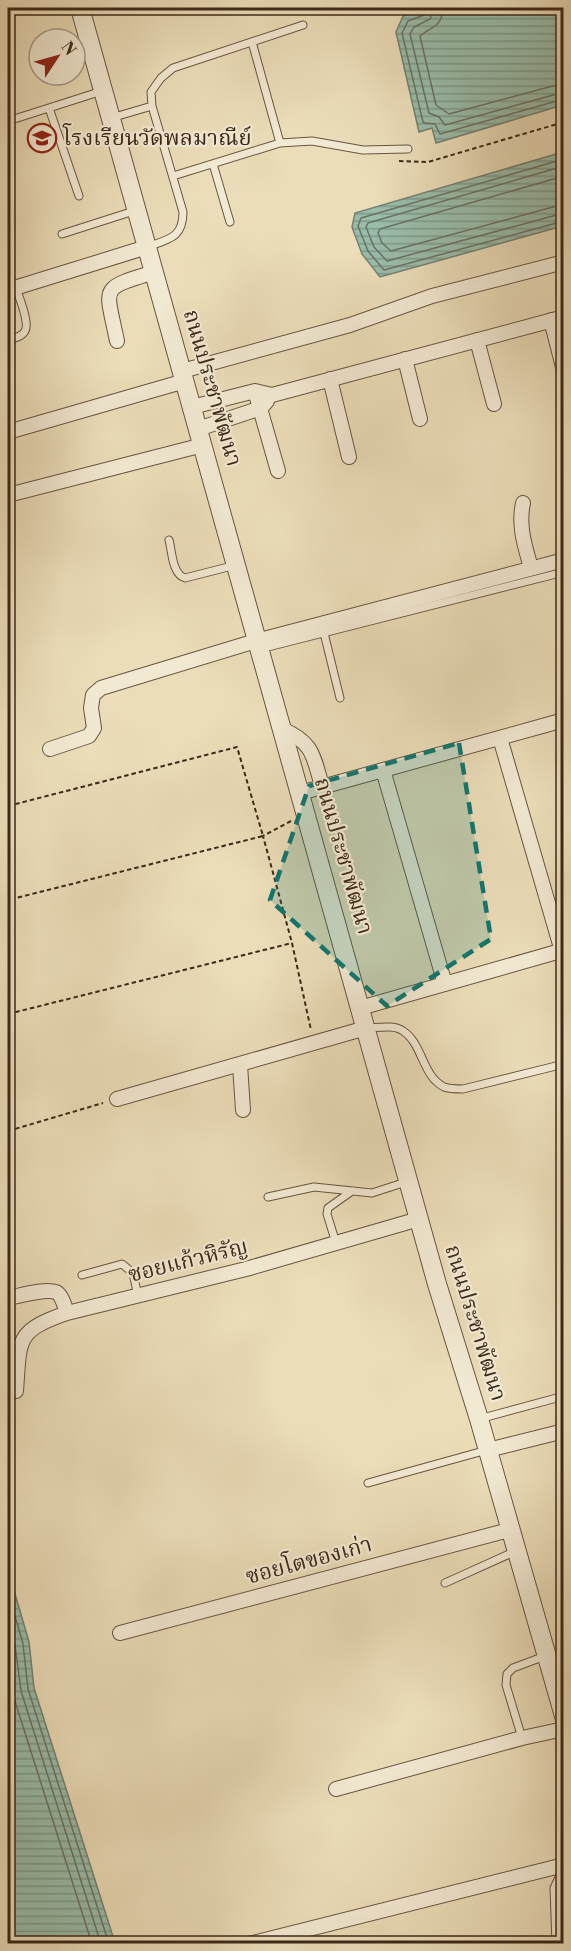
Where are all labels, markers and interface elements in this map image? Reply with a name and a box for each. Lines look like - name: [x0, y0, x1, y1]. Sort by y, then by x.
- north arrow: [27, 27, 87, 87]
- text: N: [57, 38, 80, 60]
- school or university icon: โรงเรียนวัดพลมาณีย์: [26, 122, 58, 154]
- place label: โรงเรียนวัดพลมาณีย์: [62, 123, 252, 152]
- street label: ถนนประชาพัฒนา: [177, 306, 247, 470]
- street label: ถนนประชาพัฒนา: [308, 774, 378, 938]
- street label: ซอยแก้วหิรัญ: [125, 1233, 251, 1289]
- street label: ถนนประชาพัฒนา: [438, 1242, 512, 1404]
- street label: ซอยโตของเก่า: [242, 1529, 375, 1591]

